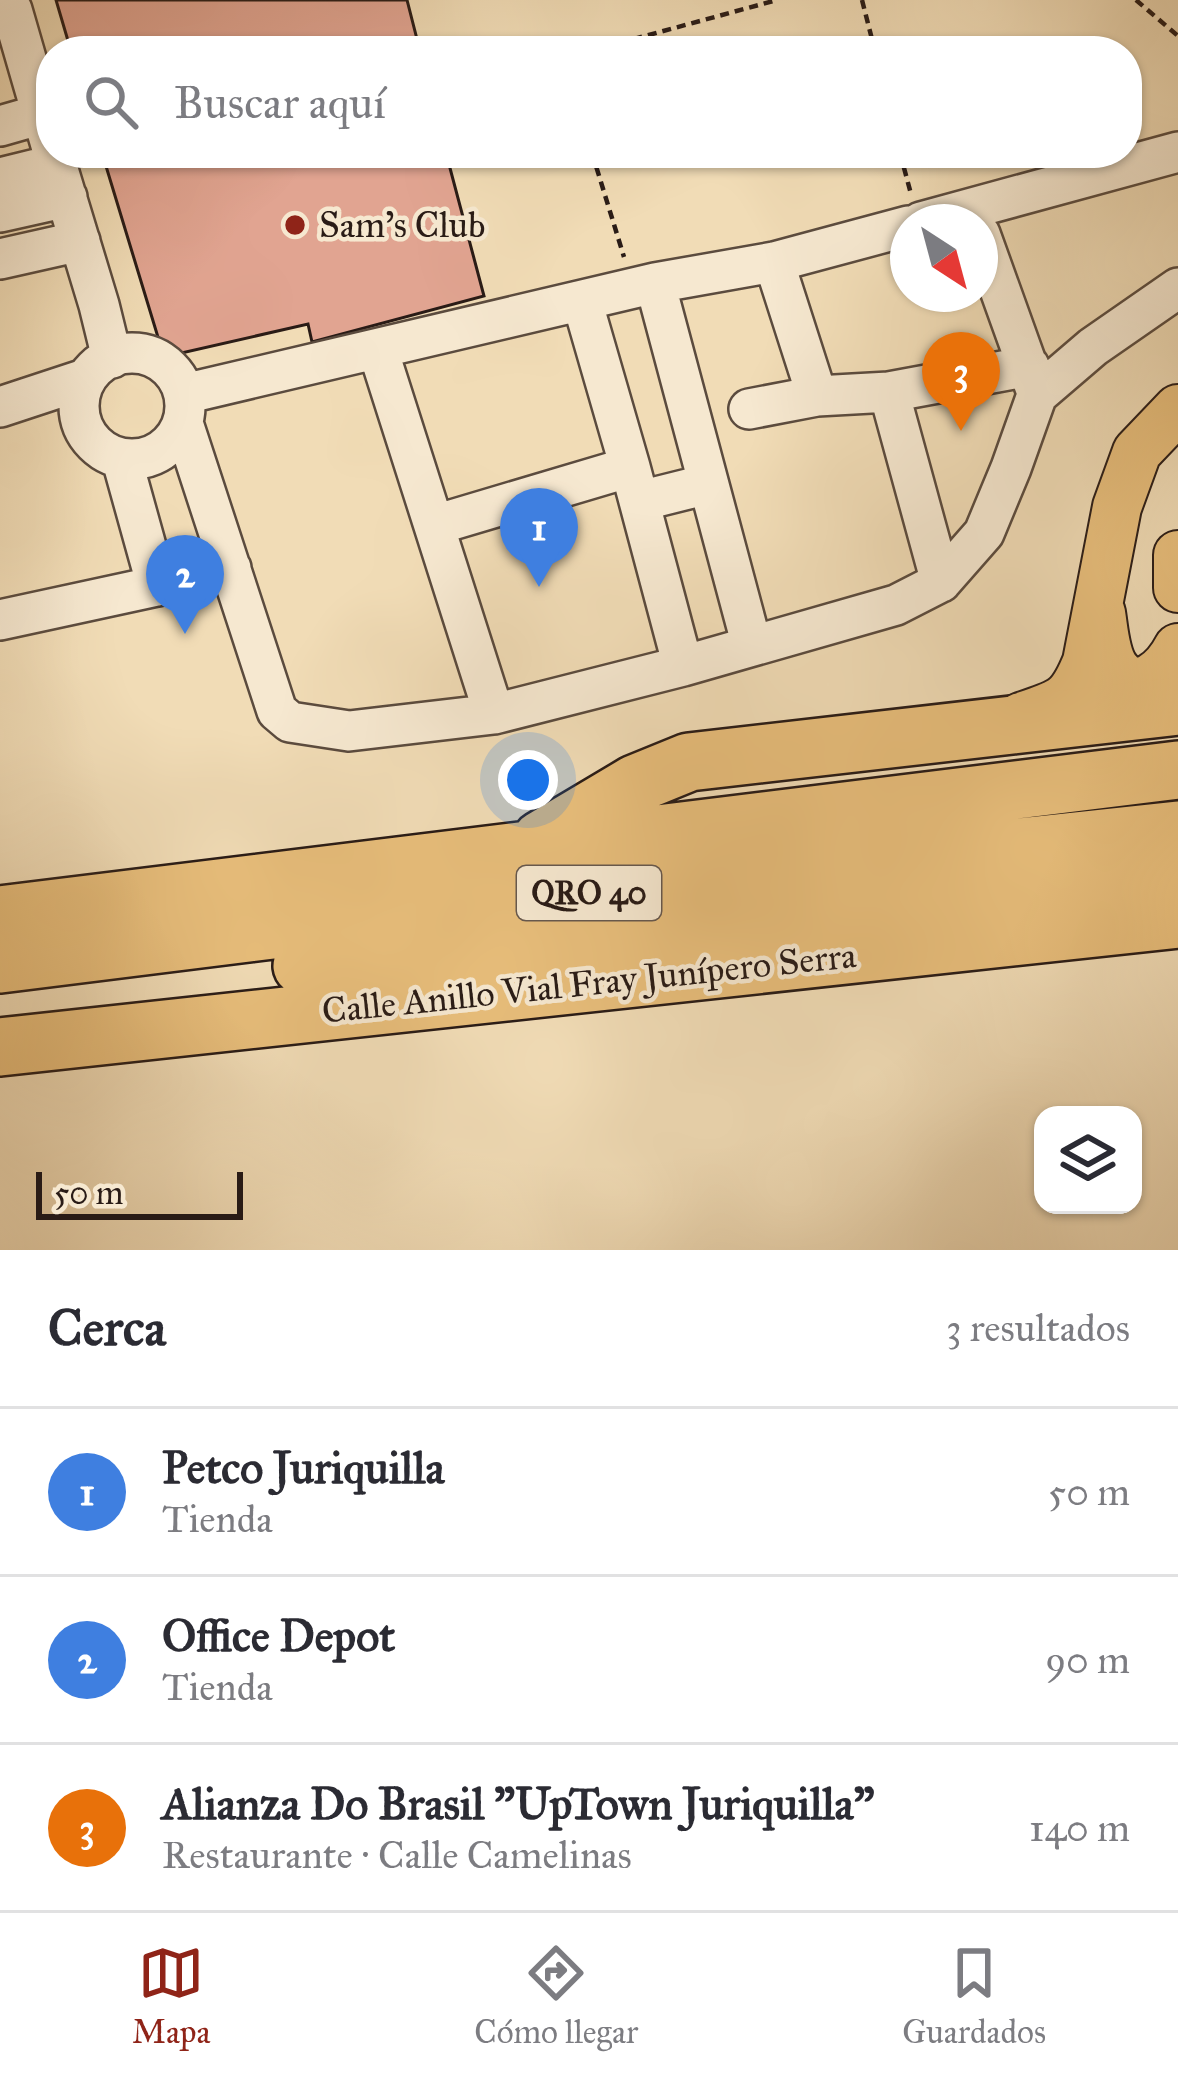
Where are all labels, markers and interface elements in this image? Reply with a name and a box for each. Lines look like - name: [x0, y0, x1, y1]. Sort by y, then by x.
- search box: [36, 36, 1142, 168]
- icon: search: [78, 69, 144, 135]
- text: Buscar aquí: [174, 75, 386, 130]
- place label: Sam's Club: [319, 203, 485, 247]
- north arrow: [890, 204, 998, 312]
- marker: Sam's Club: [282, 212, 308, 238]
- pin: 3: [922, 332, 1000, 431]
- pin: 1: [500, 488, 578, 587]
- pin: 2: [146, 535, 224, 634]
- your location: [498, 750, 558, 810]
- road number: QRO 40: [517, 866, 661, 920]
- street label: Calle Anillo Vial Fray Junípero Serra: [320, 933, 859, 1033]
- map controls: [1034, 1106, 1142, 1214]
- button: layers: [1034, 1106, 1142, 1214]
- scale bar: [36, 1166, 243, 1219]
- text: 50 m: [54, 1173, 123, 1213]
- text: Cerca: [48, 1297, 166, 1359]
- text: 3 resultados: [946, 1304, 1130, 1352]
- text: Petco Juriquilla: [162, 1440, 444, 1495]
- text: 1: [79, 1468, 95, 1516]
- text: 50 m: [1048, 1468, 1130, 1516]
- text: Tienda: [162, 1495, 273, 1543]
- text: Office Depot: [162, 1608, 395, 1663]
- text: 2: [77, 1636, 97, 1684]
- text: 90 m: [1045, 1636, 1130, 1684]
- text: Tienda: [162, 1663, 273, 1711]
- text: Alianza Do Brasil "UpTown Juriquilla": [162, 1776, 875, 1831]
- text: 3: [79, 1804, 95, 1852]
- text: 140 m: [1029, 1804, 1130, 1852]
- text: Restaurante · Calle Camelinas: [162, 1831, 632, 1879]
- tab: Mapa: [132, 1940, 210, 2052]
- tab: Cómo llegar: [474, 1940, 638, 2052]
- tab: Guardados: [902, 1940, 1046, 2052]

